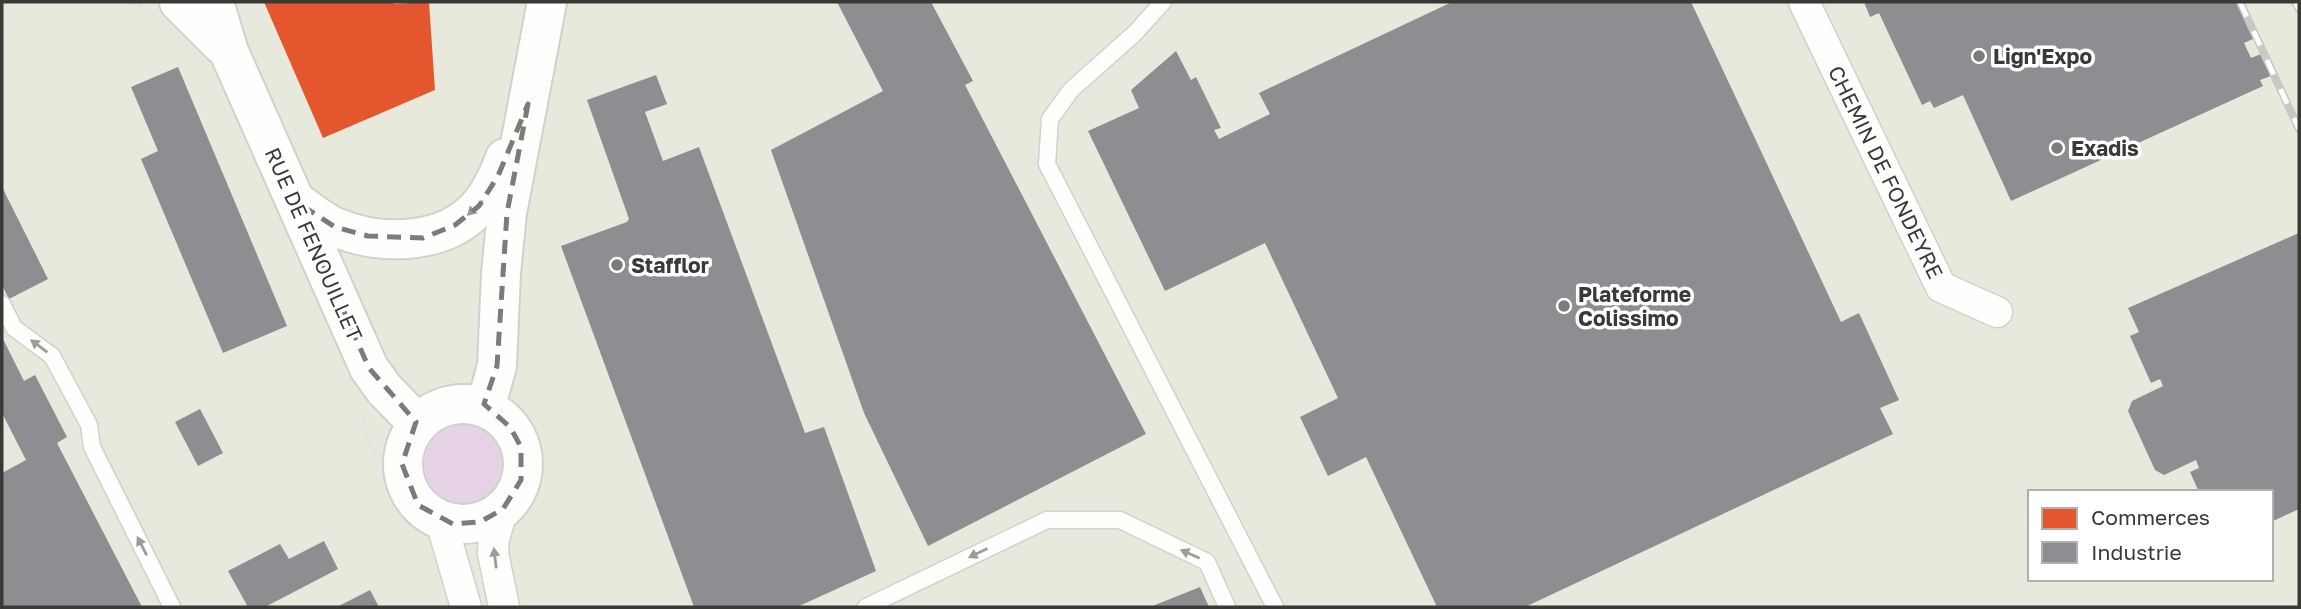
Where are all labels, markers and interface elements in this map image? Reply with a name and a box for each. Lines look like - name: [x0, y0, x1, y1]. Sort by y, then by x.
- place label: Lign'Expo: [1993, 43, 2092, 69]
- marker: Lign'Expo: [1971, 48, 1987, 64]
- street label: CHEMIN DE FONDEYRE: [1823, 61, 1949, 283]
- place label: Exadis: [2071, 135, 2139, 161]
- marker: Exadis: [2049, 140, 2065, 156]
- street label: RUE DE FENOUILLET: [260, 143, 368, 345]
- one-way arrow: [467, 199, 484, 215]
- place label: Stafflor: [631, 252, 709, 278]
- marker: Stafflor: [609, 257, 625, 273]
- place label: Plateforme Colissimo: [1578, 281, 1691, 331]
- marker: Plateforme Colissimo: [1556, 298, 1572, 314]
- one-way arrow: [30, 340, 48, 354]
- legend: [2028, 490, 2273, 581]
- text: Commerces: [2091, 504, 2210, 530]
- one-way arrow: [136, 536, 147, 556]
- text: Industrie: [2091, 539, 2182, 565]
- one-way arrow: [490, 547, 501, 569]
- one-way arrow: [968, 547, 988, 559]
- one-way arrow: [1180, 548, 1200, 560]

